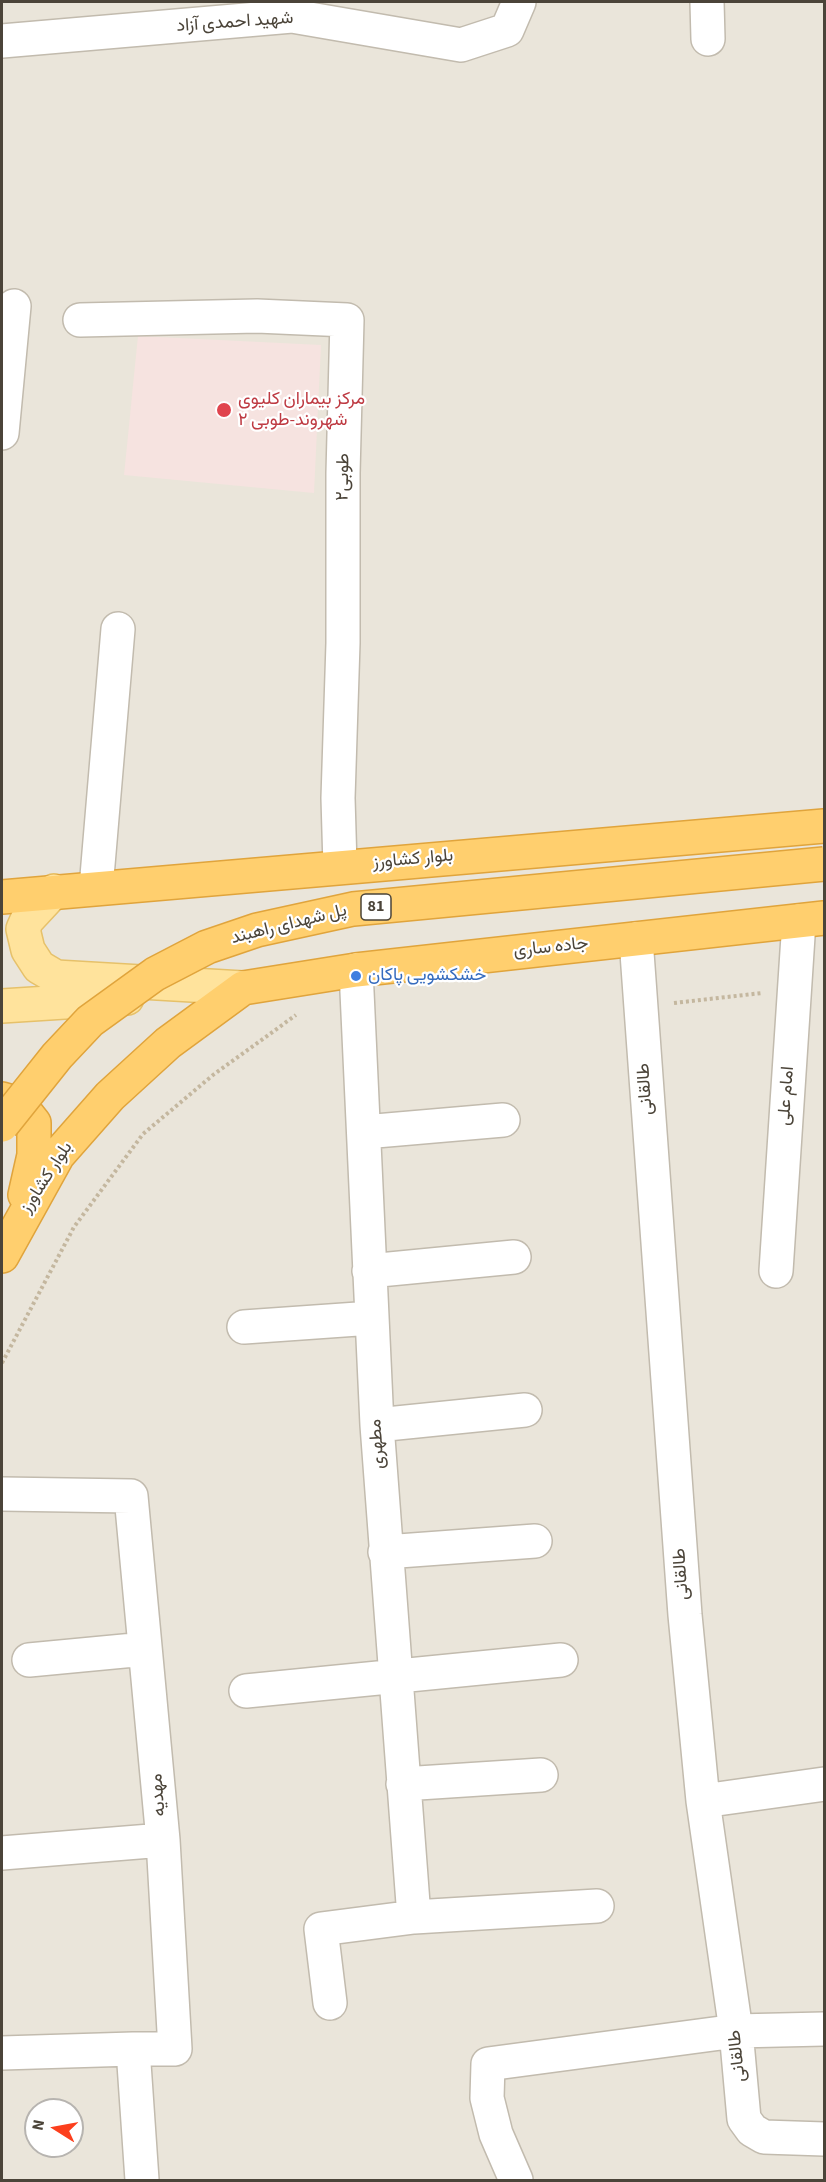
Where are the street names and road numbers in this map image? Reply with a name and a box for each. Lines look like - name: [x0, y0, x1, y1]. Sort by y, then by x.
- street label: شهید احمدی آزاد: [176, 8, 294, 38]
- street label: طوبی۲: [333, 453, 355, 501]
- street label: بلوار کشاورز: [372, 846, 454, 874]
- road number: 81: [361, 894, 391, 920]
- street label: پل شهدای راهبند: [229, 900, 349, 950]
- street label: جاده ساری: [513, 933, 589, 963]
- street label: طالقانی: [633, 1062, 659, 1116]
- street label: امام علی: [774, 1066, 800, 1126]
- street label: بلوار کشاورز: [16, 1138, 78, 1218]
- street label: مطهری: [365, 1418, 391, 1470]
- street label: طالقانی: [669, 1547, 695, 1601]
- street label: مهدیه: [146, 1773, 172, 1817]
- street label: طالقانی: [725, 2029, 751, 2083]

